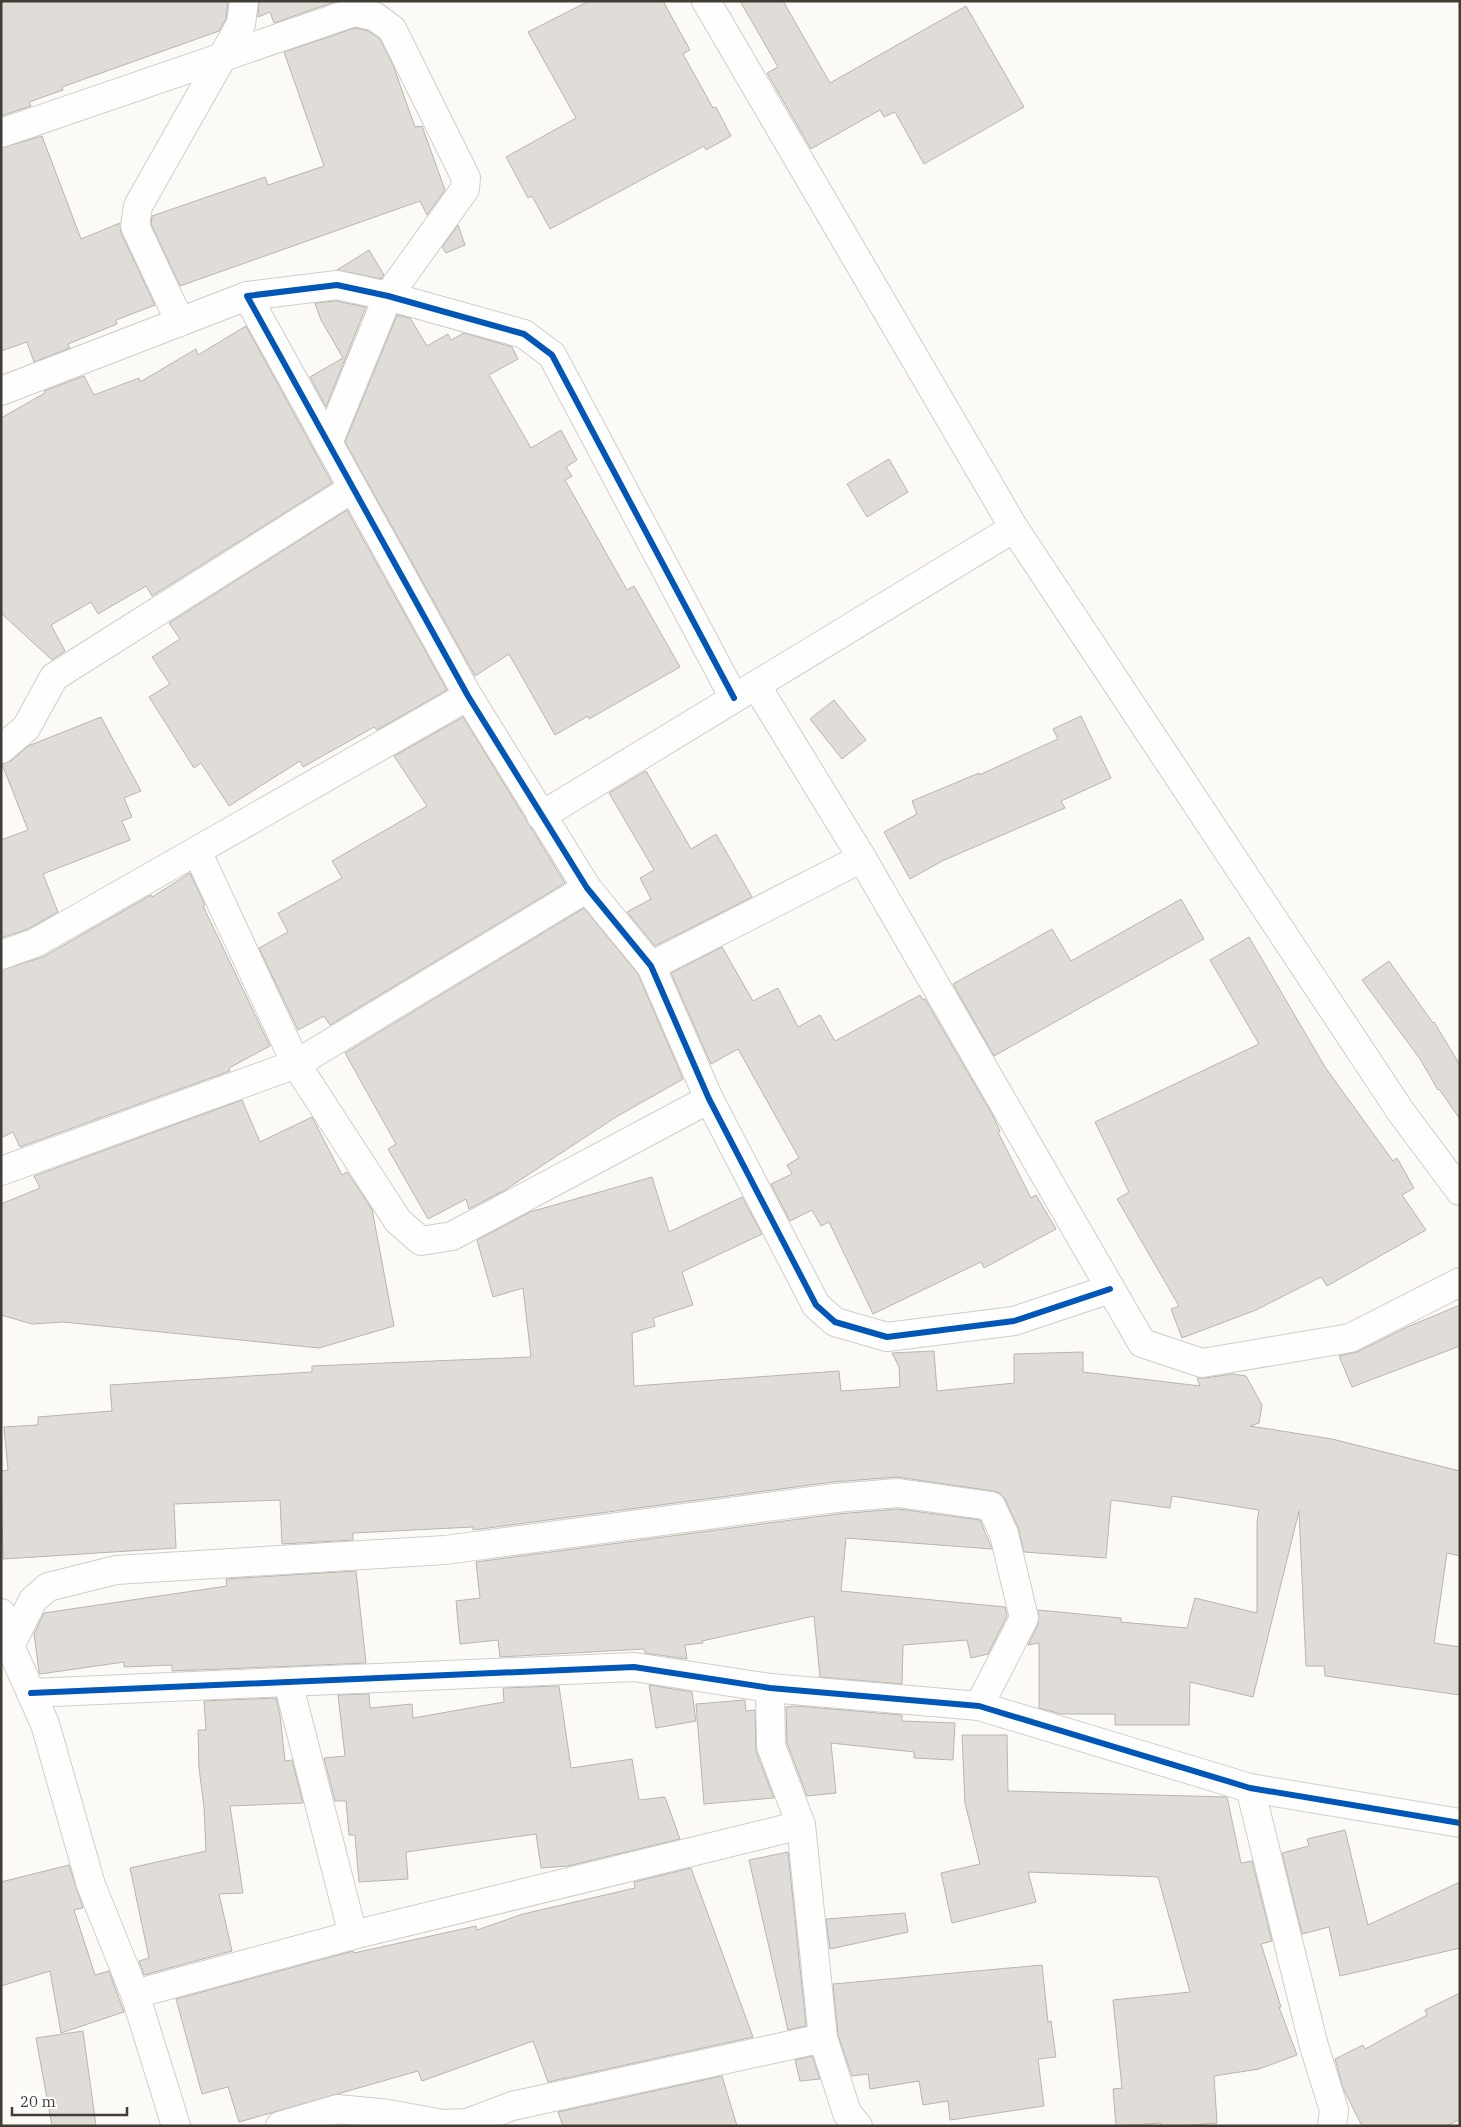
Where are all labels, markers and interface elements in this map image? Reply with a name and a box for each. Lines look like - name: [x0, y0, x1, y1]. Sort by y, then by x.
- scale bar: [12, 2084, 128, 2116]
- text: 20 m: [20, 2092, 56, 2111]

